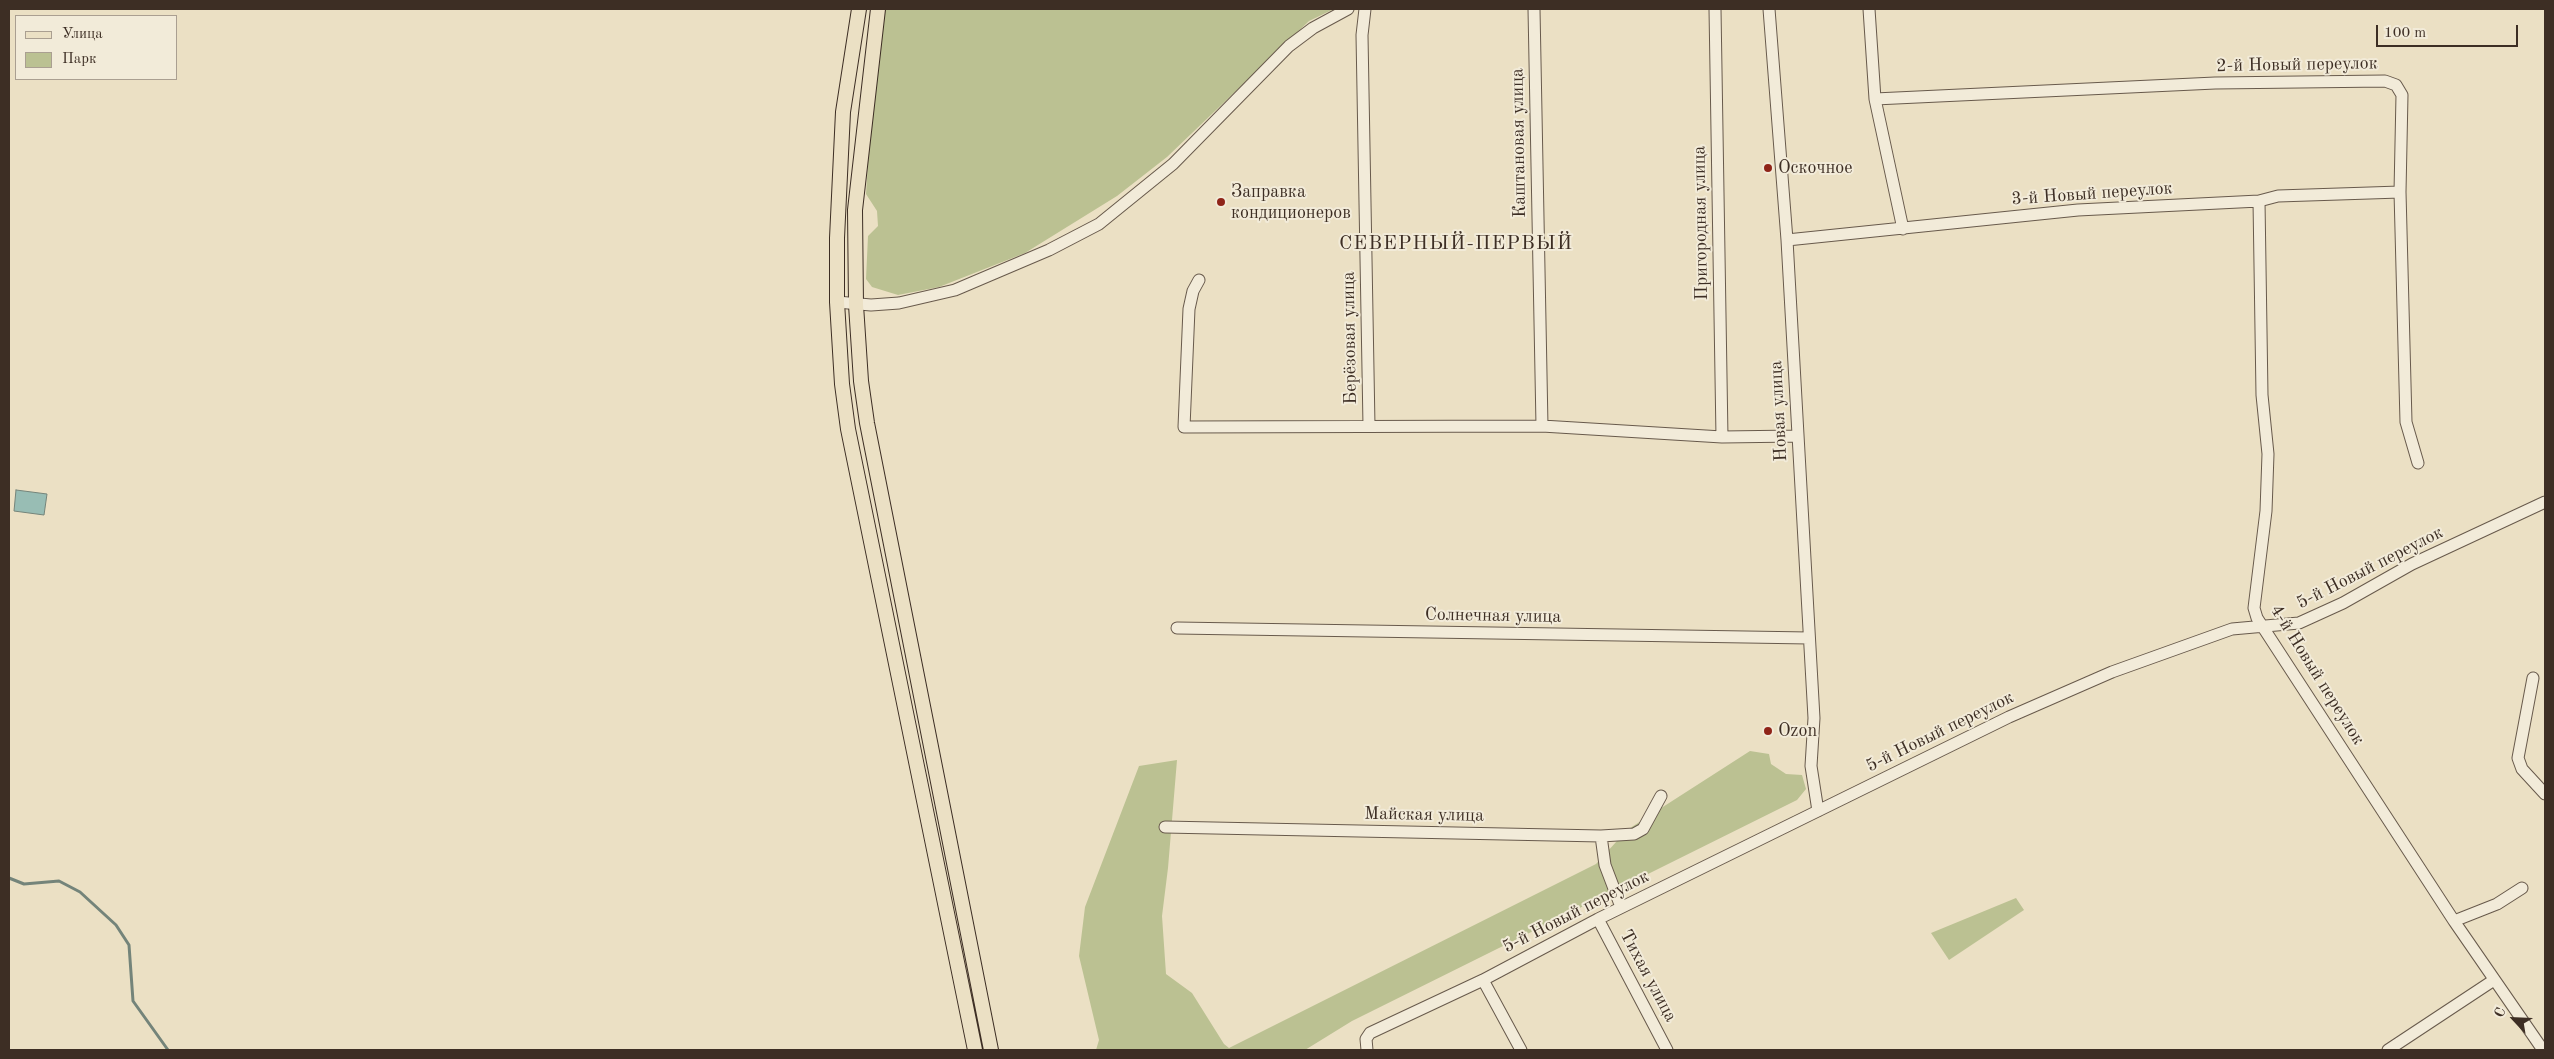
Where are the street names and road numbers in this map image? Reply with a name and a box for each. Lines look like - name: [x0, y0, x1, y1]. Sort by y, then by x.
- street label: 2-й Новый переулок: [2216, 53, 2378, 77]
- street label: Каштановая улица: [1507, 68, 1531, 218]
- street label: Пригородная улица: [1689, 145, 1713, 301]
- street label: 3-й Новый переулок: [2011, 178, 2173, 210]
- street label: Берёзовая улица: [1338, 271, 1362, 405]
- street label: Новая улица: [1766, 360, 1792, 462]
- street label: 5-й Новый переулок: [2293, 522, 2447, 614]
- street label: 4-й Новый переулок: [2265, 601, 2369, 749]
- street label: Солнечная улица: [1425, 604, 1561, 628]
- street label: 5-й Новый переулок: [1863, 687, 2017, 777]
- street label: Майская улица: [1364, 803, 1484, 827]
- street label: 5-й Новый переулок: [1499, 866, 1653, 958]
- street label: Тихая улица: [1615, 926, 1681, 1026]

